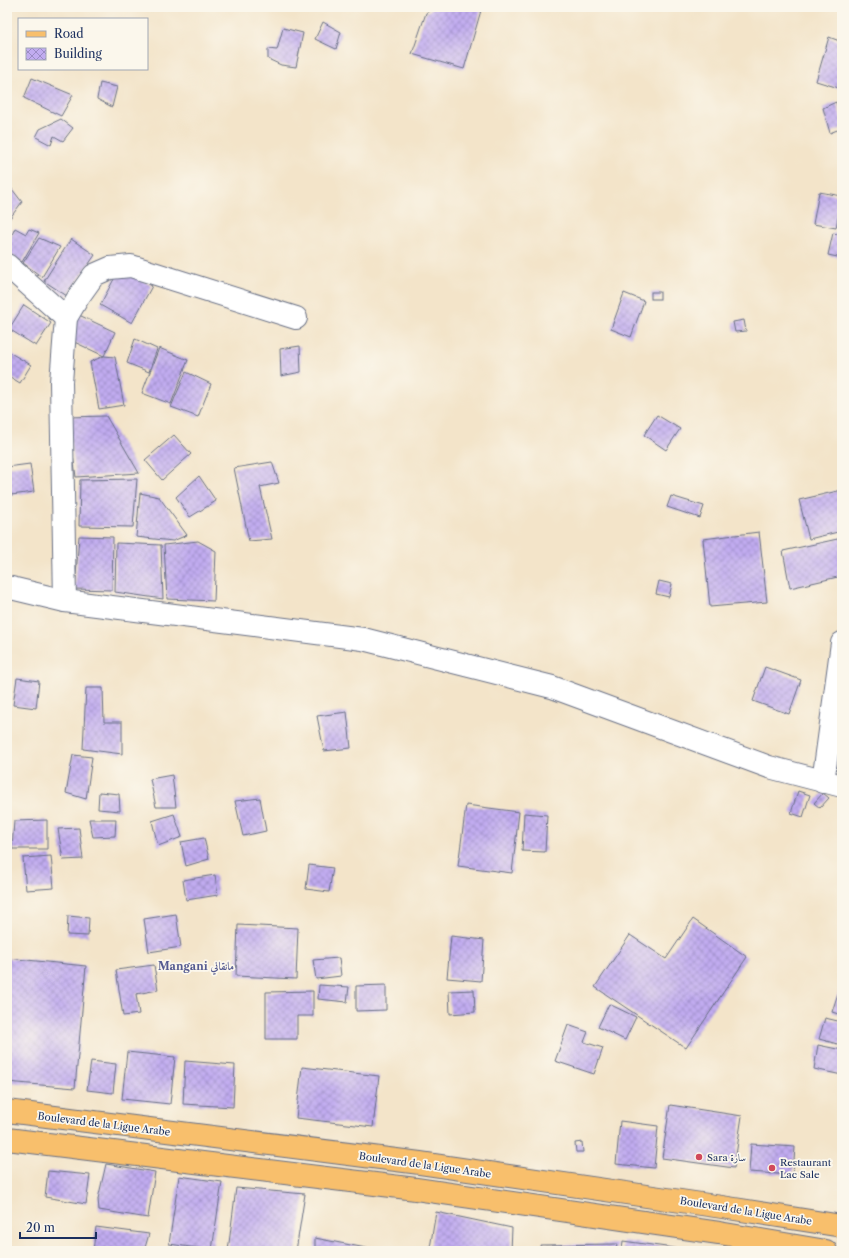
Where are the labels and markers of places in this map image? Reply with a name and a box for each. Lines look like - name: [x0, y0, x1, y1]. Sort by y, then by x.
- place label: Sara سارة: [707, 1151, 746, 1164]
- marker: Sara سارة: [694, 1152, 704, 1162]
- place label: Restaurant Lac Sale: [780, 1156, 832, 1181]
- marker: Restaurant Lac Sale: [767, 1163, 777, 1173]

